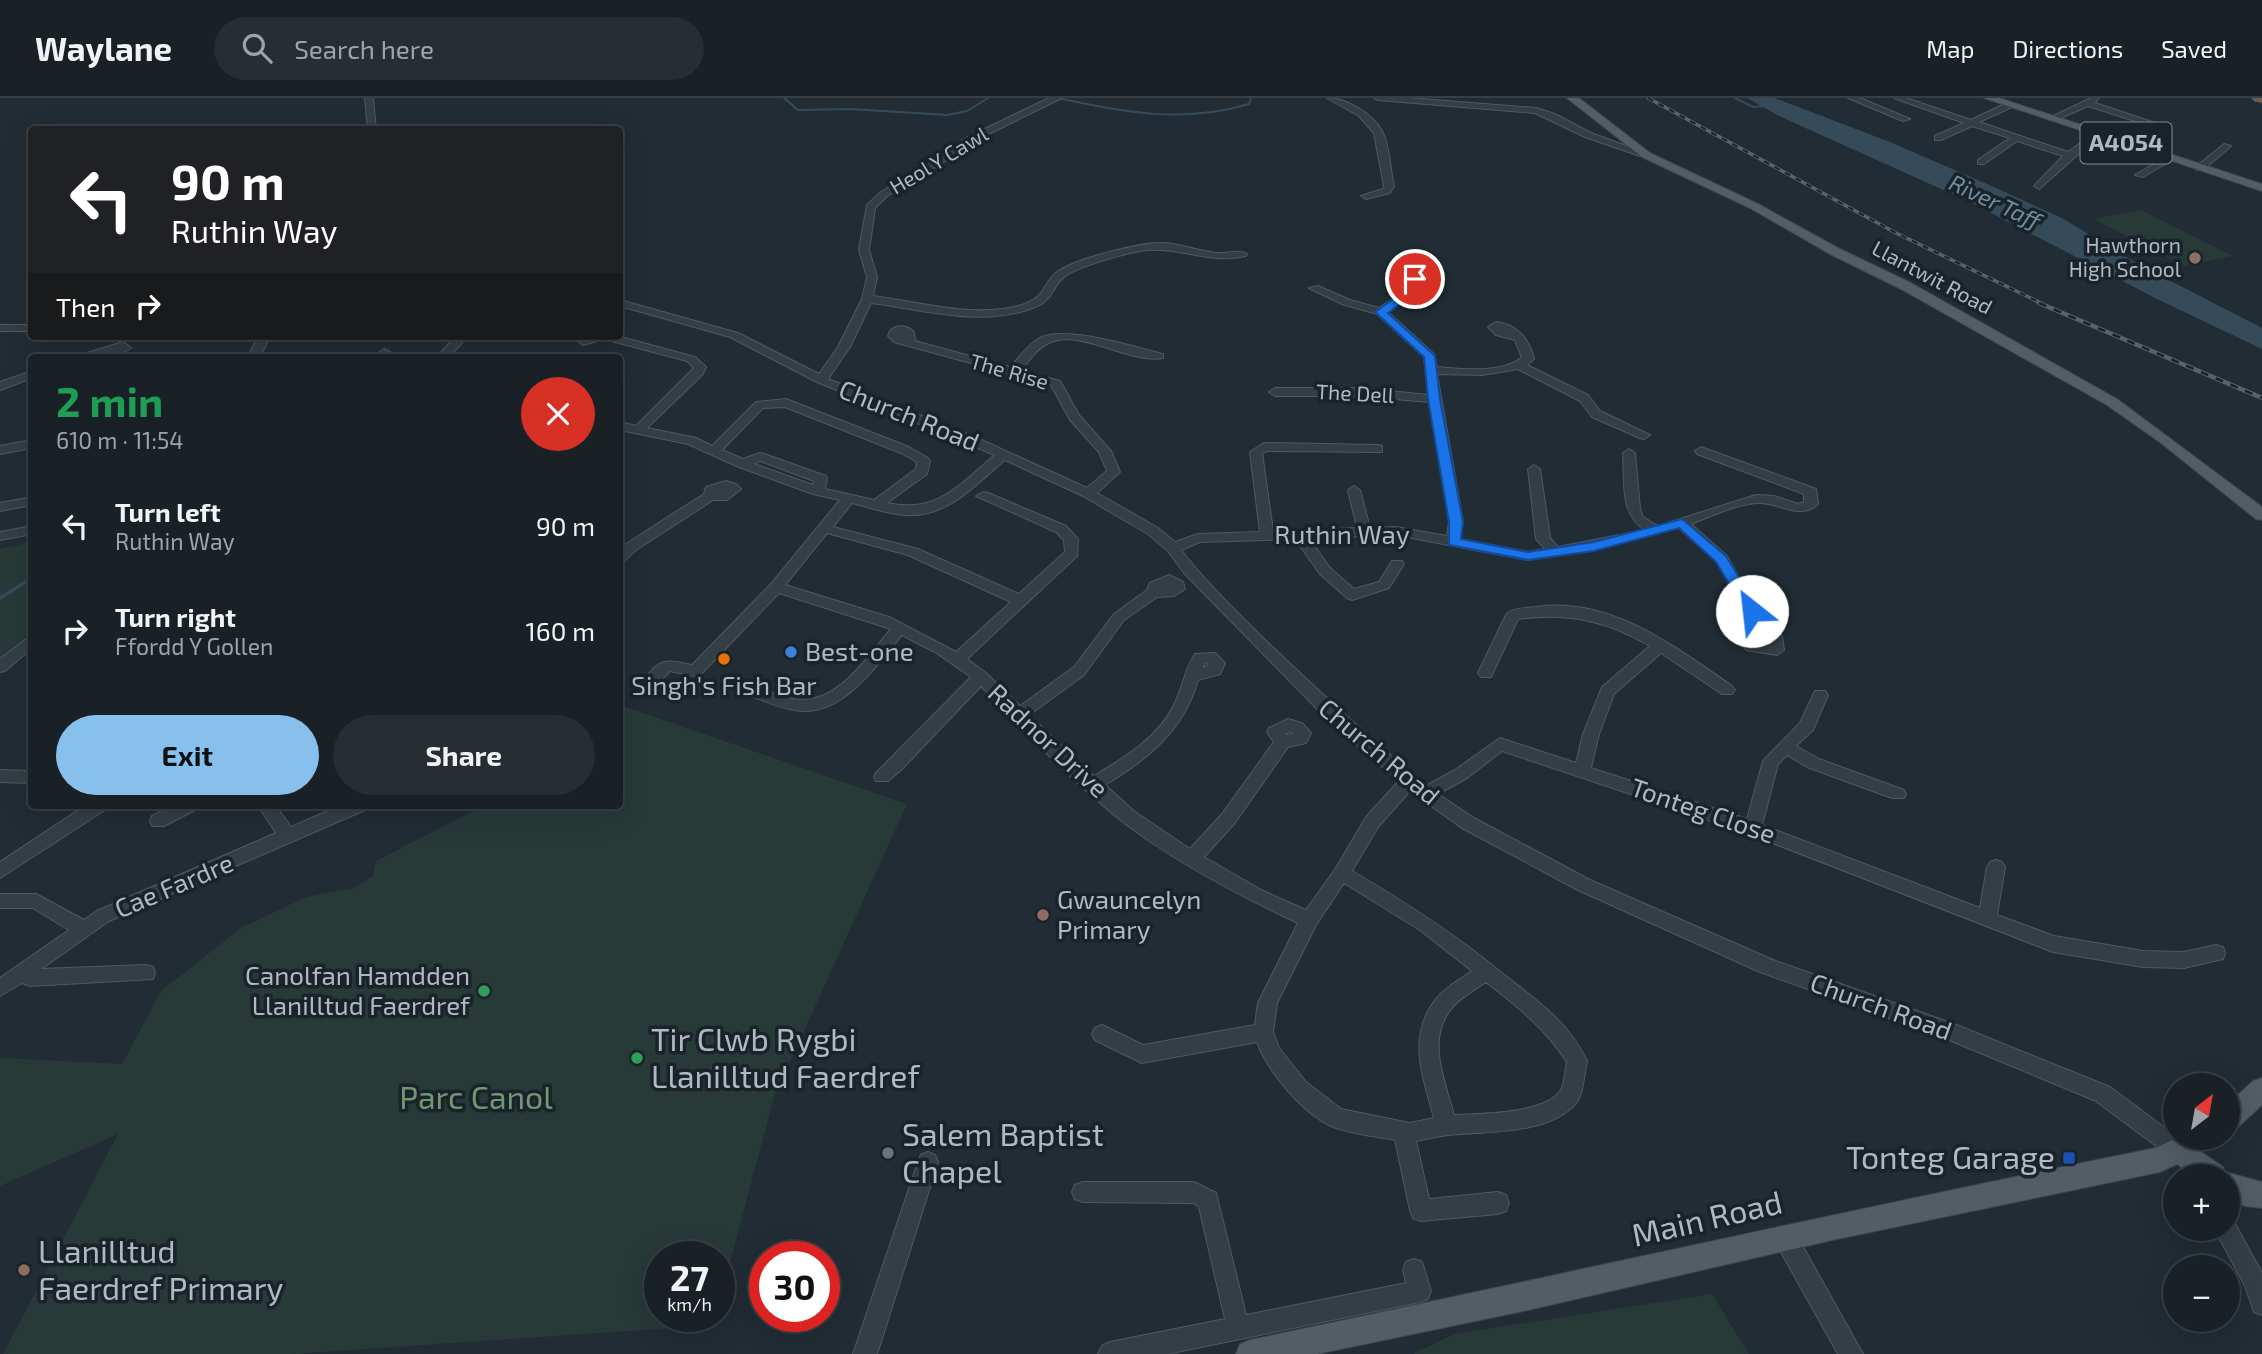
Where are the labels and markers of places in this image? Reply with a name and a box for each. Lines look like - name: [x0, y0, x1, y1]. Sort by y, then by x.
- place label: Hawthorn High School: [2069, 232, 2182, 281]
- pin: [1385, 249, 1445, 309]
- marker: Hawthorn High School: [2187, 250, 2203, 266]
- place label: Best-one: [805, 635, 914, 666]
- marker: Best-one: [783, 644, 799, 660]
- marker: Singh's Fish Bar: [716, 651, 732, 667]
- place label: Singh's Fish Bar: [631, 669, 817, 700]
- place label: Gwauncelyn Primary: [1057, 883, 1201, 944]
- marker: Gwauncelyn Primary: [1035, 907, 1051, 923]
- place label: Canolfan Hamdden Llanilltud Faerdref: [245, 959, 471, 1020]
- marker: Canolfan Hamdden Llanilltud Faerdref: [476, 983, 492, 999]
- place label: Tir Clwb Rygbi Llanilltud Faerdref: [651, 1019, 920, 1094]
- marker: Tir Clwb Rygbi Llanilltud Faerdref: [629, 1050, 645, 1066]
- place label: Salem Baptist Chapel: [902, 1114, 1104, 1189]
- place label: Tonteg Garage: [1846, 1137, 2055, 1175]
- marker: Salem Baptist Chapel: [880, 1145, 896, 1161]
- marker: Tonteg Garage: [2061, 1150, 2077, 1166]
- place label: Llanilltud Faerdref Primary: [38, 1231, 283, 1306]
- marker: Llanilltud Faerdref Primary: [16, 1262, 32, 1278]

